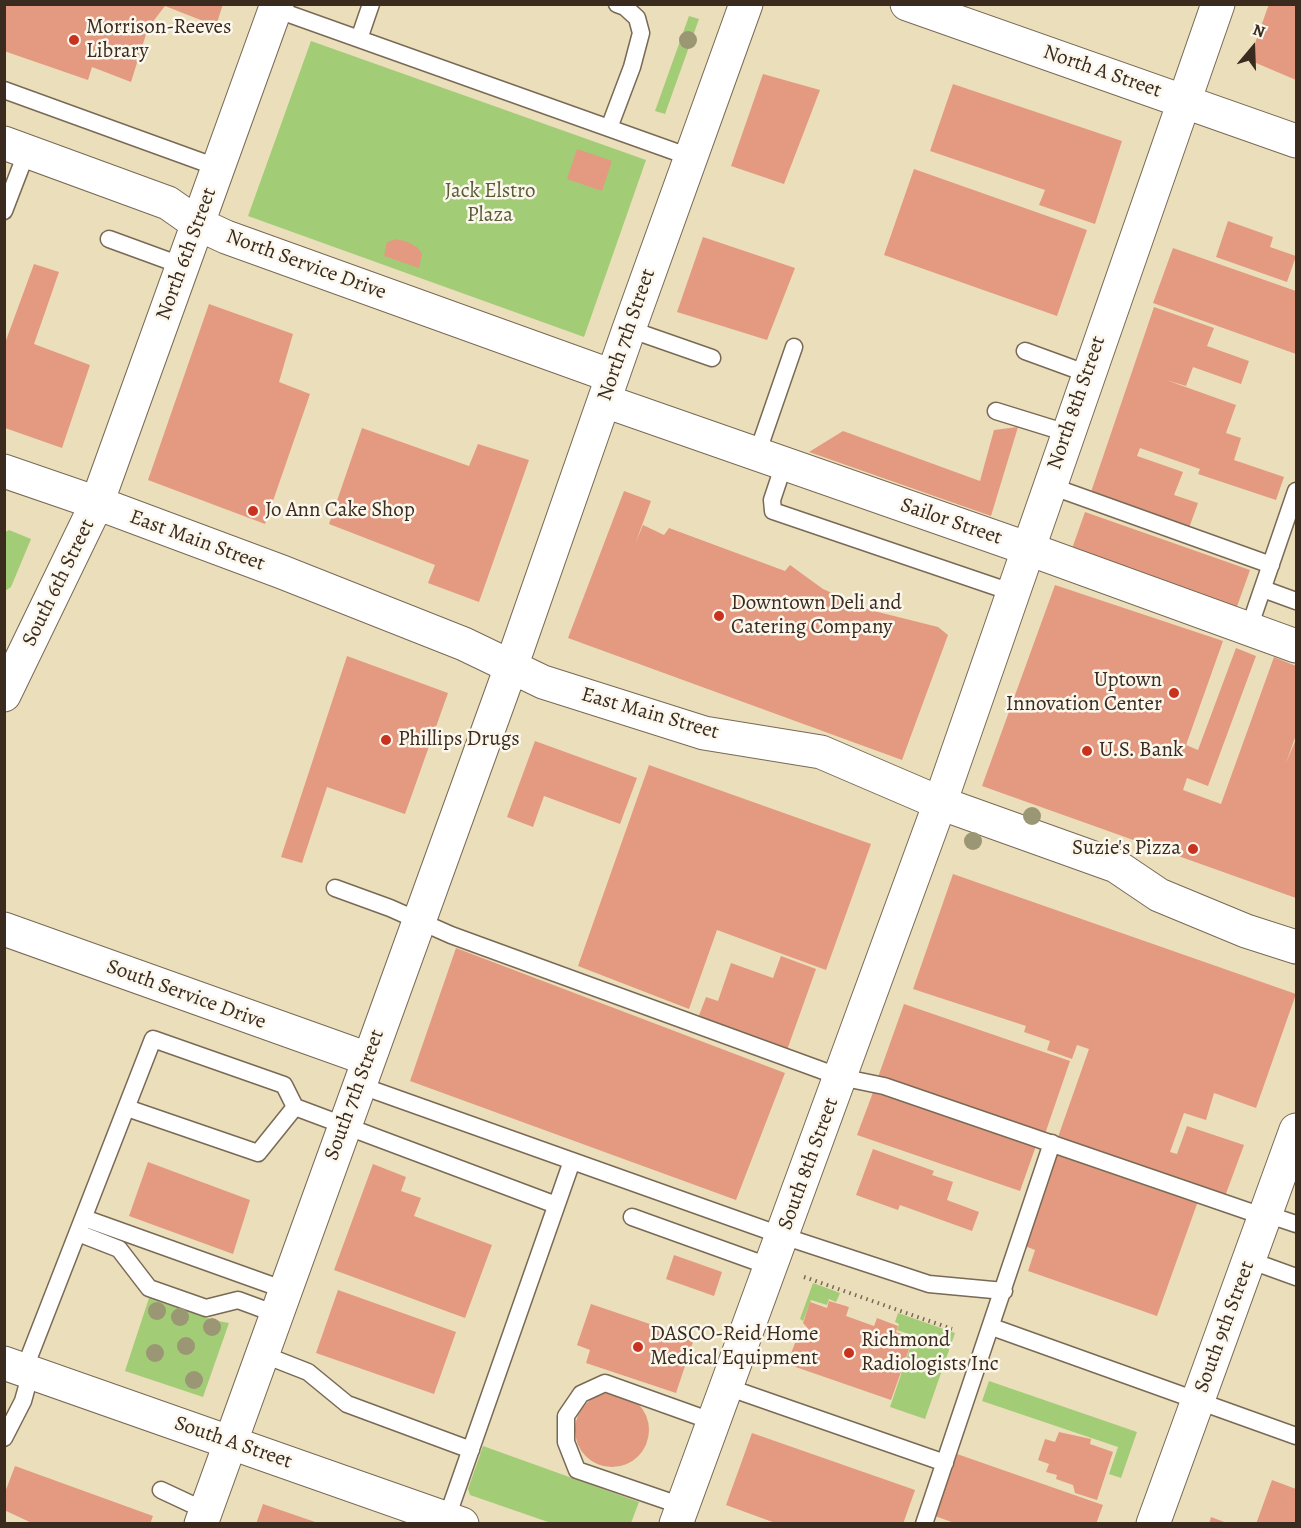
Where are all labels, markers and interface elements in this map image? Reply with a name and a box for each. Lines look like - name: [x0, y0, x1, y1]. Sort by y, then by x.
- place label: Morrison-Reeves Library: [86, 15, 231, 65]
- north arrow: [1223, 18, 1283, 78]
- text: N: [1250, 19, 1268, 43]
- marker: Morrison-Reeves Library: [67, 33, 81, 47]
- street label: North A Street: [1039, 40, 1165, 104]
- park label: Jack Elstro Plaza: [445, 179, 535, 229]
- street label: North 6th Street: [151, 184, 223, 324]
- street label: North Service Drive: [223, 224, 389, 306]
- street label: North 7th Street: [593, 266, 661, 404]
- street label: North 8th Street: [1042, 333, 1112, 473]
- street label: Sailor Street: [897, 493, 1005, 551]
- place label: Jo Ann Cake Shop: [265, 498, 415, 524]
- marker: Jo Ann Cake Shop: [246, 504, 260, 518]
- street label: East Main Street: [126, 505, 268, 577]
- street label: South 6th Street: [17, 515, 101, 651]
- place label: Downtown Deli and Catering Company: [731, 591, 902, 641]
- marker: Downtown Deli and Catering Company: [712, 609, 726, 623]
- place label: Uptown Innovation Center: [1006, 668, 1162, 718]
- street label: East Main Street: [578, 682, 722, 746]
- marker: Uptown Innovation Center: [1167, 686, 1181, 700]
- place label: Phillips Drugs: [398, 727, 520, 753]
- marker: Phillips Drugs: [379, 733, 393, 747]
- place label: U.S. Bank: [1099, 738, 1183, 764]
- marker: U.S. Bank: [1080, 744, 1094, 758]
- place label: Suzie's Pizza: [1072, 836, 1181, 862]
- marker: Suzie's Pizza: [1186, 842, 1200, 856]
- street label: South Service Drive: [103, 954, 269, 1036]
- street label: South 7th Street: [320, 1026, 390, 1164]
- street label: South 8th Street: [773, 1094, 845, 1234]
- street label: South 9th Street: [1190, 1258, 1260, 1396]
- place label: DASCO-Reid Home Medical Equipment: [650, 1322, 818, 1372]
- place label: Richmond Radiologists Inc: [861, 1328, 999, 1378]
- marker: DASCO-Reid Home Medical Equipment: [631, 1340, 645, 1354]
- marker: Richmond Radiologists Inc: [842, 1346, 856, 1360]
- street label: South A Street: [171, 1411, 295, 1475]

